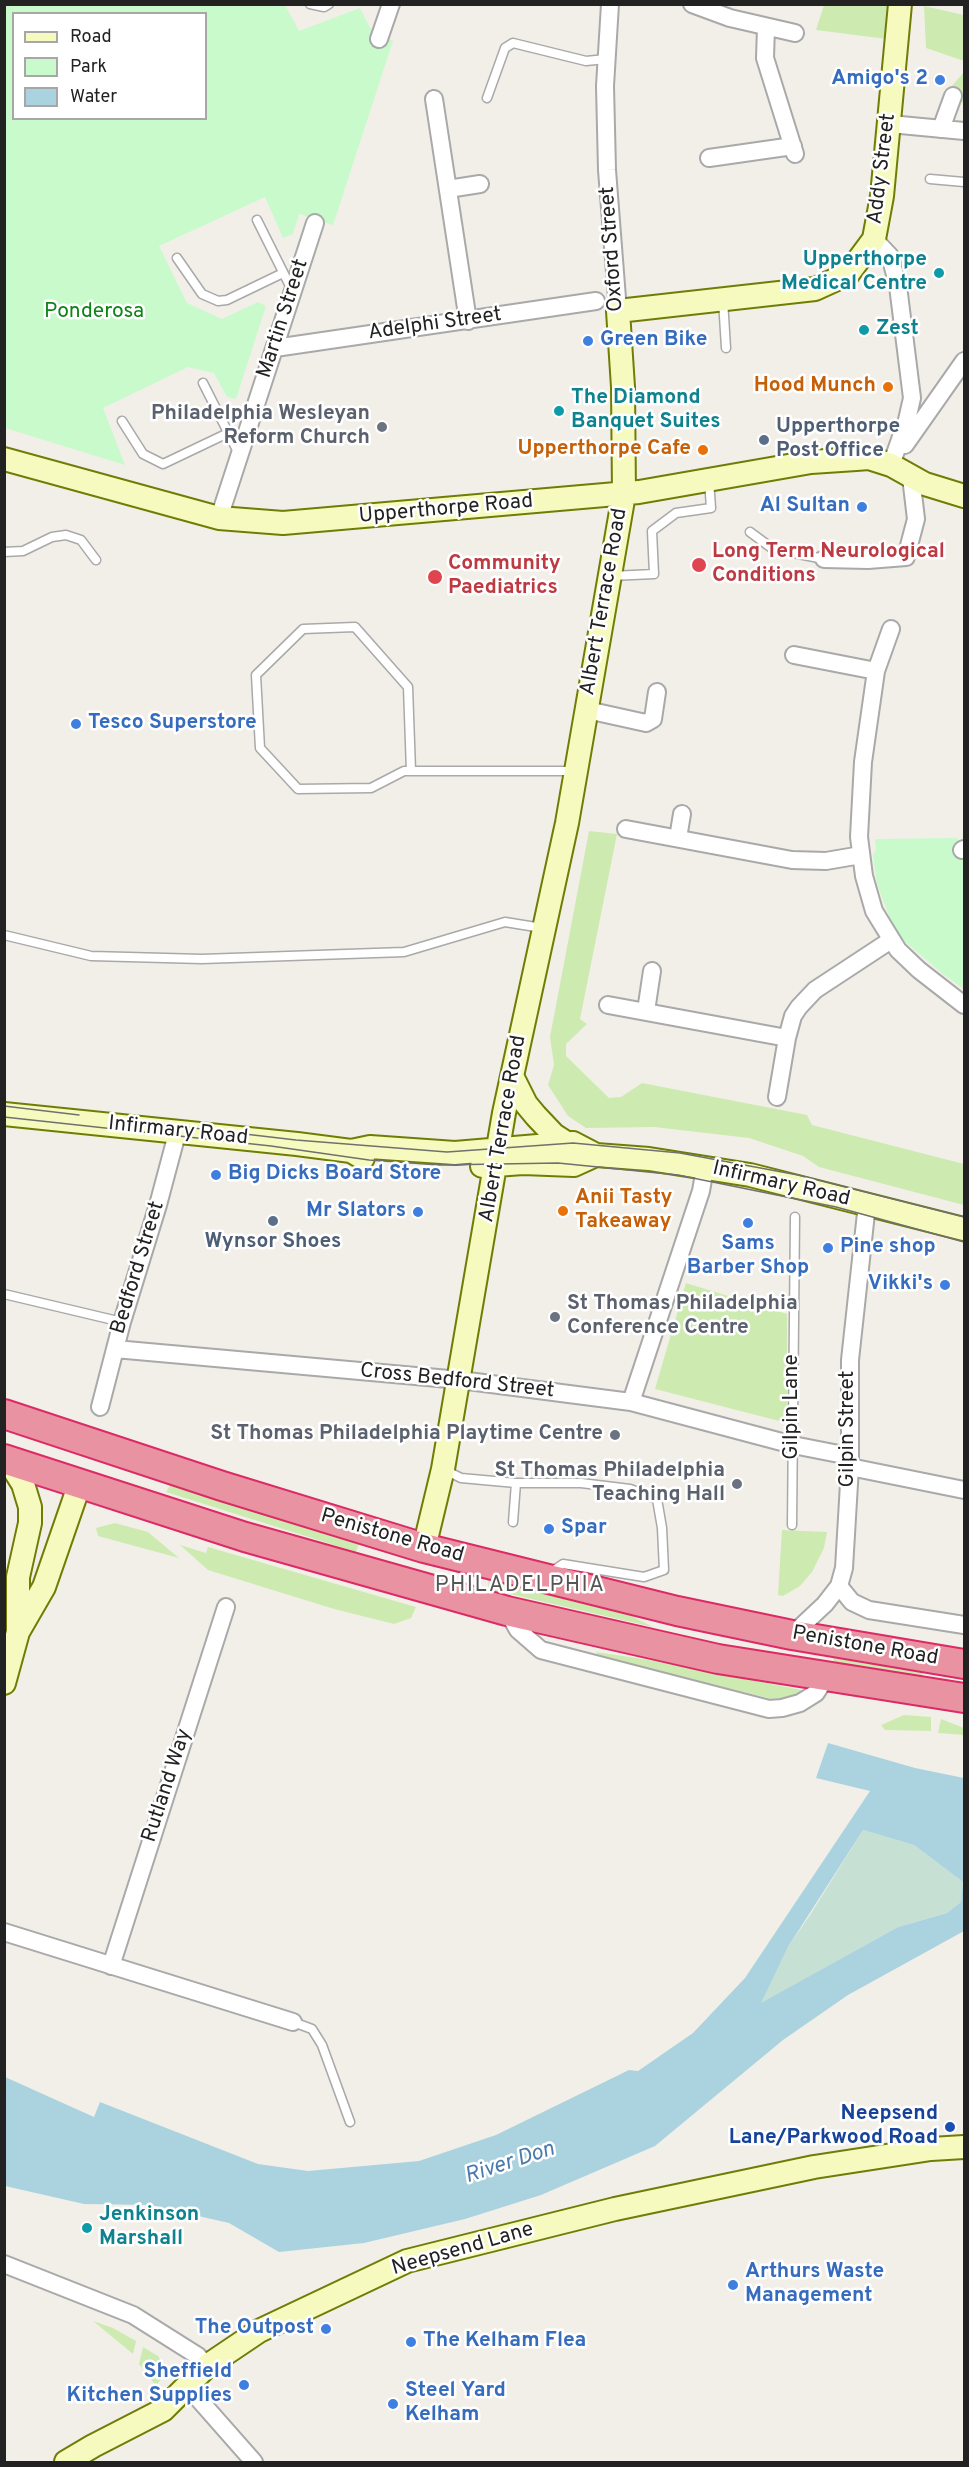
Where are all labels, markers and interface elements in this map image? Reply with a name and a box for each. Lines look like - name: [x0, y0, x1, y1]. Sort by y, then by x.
- legend: [12, 12, 207, 120]
- text: Road: [70, 26, 112, 49]
- text: Park: [70, 56, 107, 79]
- place label: Amigo's 2: [831, 67, 928, 93]
- marker: Amigo's 2: [933, 73, 947, 87]
- text: Water: [70, 86, 117, 109]
- street label: Addy Street: [864, 112, 902, 226]
- street label: Oxford Street: [596, 185, 630, 313]
- place label: Upperthorpe Medical Centre: [781, 248, 927, 298]
- street label: Martin Street: [253, 256, 315, 382]
- marker: Upperthorpe Medical Centre: [932, 266, 946, 280]
- park label: Ponderosa: [44, 300, 144, 326]
- street label: Adelphi Street: [367, 303, 503, 347]
- place label: Zest: [876, 317, 919, 343]
- marker: Zest: [857, 323, 871, 337]
- place label: Green Bike: [600, 328, 707, 354]
- marker: Green Bike: [581, 334, 595, 348]
- place label: Hood Munch: [754, 374, 876, 400]
- marker: Hood Munch: [881, 380, 895, 394]
- place label: The Diamond Banquet Suites: [571, 386, 721, 436]
- place label: Philadelphia Wesleyan Reform Church: [151, 402, 370, 452]
- marker: The Diamond Banquet Suites: [552, 404, 566, 418]
- place label: Upperthorpe Post Office: [776, 415, 900, 465]
- marker: Philadelphia Wesleyan Reform Church: [375, 420, 389, 434]
- marker: Upperthorpe Post Office: [757, 433, 771, 447]
- place label: Upperthorpe Cafe: [518, 437, 691, 463]
- marker: Upperthorpe Cafe: [696, 443, 710, 457]
- street label: Upperthorpe Road: [358, 490, 534, 530]
- place label: Al Sultan: [760, 494, 850, 520]
- marker: Al Sultan: [855, 500, 869, 514]
- street label: Albert Terrace Road: [576, 507, 634, 697]
- place label: Long Term Neurological Conditions: [712, 540, 945, 590]
- place label: Community Paediatrics: [448, 552, 561, 602]
- marker: Long Term Neurological Conditions: [690, 556, 708, 574]
- marker: Community Paediatrics: [426, 568, 444, 586]
- place label: Tesco Superstore: [88, 711, 257, 737]
- marker: Tesco Superstore: [69, 717, 83, 731]
- street label: Albert Terrace Road: [475, 1034, 533, 1224]
- street label: Infirmary Road: [107, 1112, 249, 1152]
- street label: Infirmary Road: [710, 1157, 852, 1213]
- place label: Big Dicks Board Store: [228, 1162, 441, 1188]
- marker: Big Dicks Board Store: [209, 1168, 223, 1182]
- place label: Anii Tasty Takeaway: [575, 1186, 672, 1236]
- street label: Bedford Street: [107, 1198, 171, 1338]
- place label: Mr Slators: [306, 1199, 406, 1225]
- marker: Anii Tasty Takeaway: [556, 1204, 570, 1218]
- marker: Mr Slators: [411, 1205, 425, 1219]
- marker: Wynsor Shoes: [266, 1214, 280, 1228]
- marker: Sams Barber Shop: [741, 1216, 755, 1230]
- place label: Wynsor Shoes: [205, 1230, 341, 1256]
- place label: Sams Barber Shop: [687, 1232, 809, 1282]
- place label: Pine shop: [840, 1235, 936, 1261]
- marker: Pine shop: [821, 1241, 835, 1255]
- place label: Vikki's: [868, 1272, 933, 1298]
- marker: Vikki's: [938, 1278, 952, 1292]
- place label: St Thomas Philadelphia Conference Centre: [567, 1292, 798, 1342]
- marker: St Thomas Philadelphia Conference Centre: [548, 1310, 562, 1324]
- street label: Gilpin Lane: [780, 1354, 806, 1460]
- street label: Cross Bedford Street: [359, 1359, 555, 1405]
- street label: Gilpin Street: [836, 1370, 862, 1488]
- place label: St Thomas Philadelphia Playtime Centre: [210, 1422, 603, 1448]
- marker: St Thomas Philadelphia Playtime Centre: [608, 1428, 622, 1442]
- place label: St Thomas Philadelphia Teaching Hall: [494, 1459, 725, 1509]
- marker: St Thomas Philadelphia Teaching Hall: [730, 1477, 744, 1491]
- street label: Penistone Road: [317, 1505, 467, 1569]
- place label: Spar: [561, 1516, 607, 1542]
- marker: Spar: [542, 1522, 556, 1536]
- district label: PHILADELPHIA: [435, 1574, 605, 1600]
- street label: Penistone Road: [790, 1622, 940, 1672]
- street label: Rutland Way: [138, 1726, 198, 1846]
- place label: Neepsend Lane/Parkwood Road: [729, 2102, 938, 2152]
- marker: Neepsend Lane/Parkwood Road: [943, 2120, 957, 2134]
- water label: River Don: [462, 2137, 558, 2191]
- place label: Jenkinson Marshall: [99, 2203, 199, 2253]
- street label: Neepsend Lane: [389, 2218, 537, 2282]
- marker: Jenkinson Marshall: [80, 2221, 94, 2235]
- place label: Arthurs Waste Management: [745, 2260, 884, 2310]
- marker: Arthurs Waste Management: [726, 2278, 740, 2292]
- place label: The Outpost: [195, 2316, 314, 2342]
- marker: The Outpost: [319, 2322, 333, 2336]
- place label: The Kelham Flea: [423, 2329, 586, 2355]
- marker: The Kelham Flea: [404, 2335, 418, 2349]
- place label: Sheffield Kitchen Supplies: [66, 2360, 232, 2410]
- marker: Sheffield Kitchen Supplies: [237, 2378, 251, 2392]
- place label: Steel Yard Kelham: [405, 2379, 506, 2429]
- marker: Steel Yard Kelham: [386, 2397, 400, 2411]

